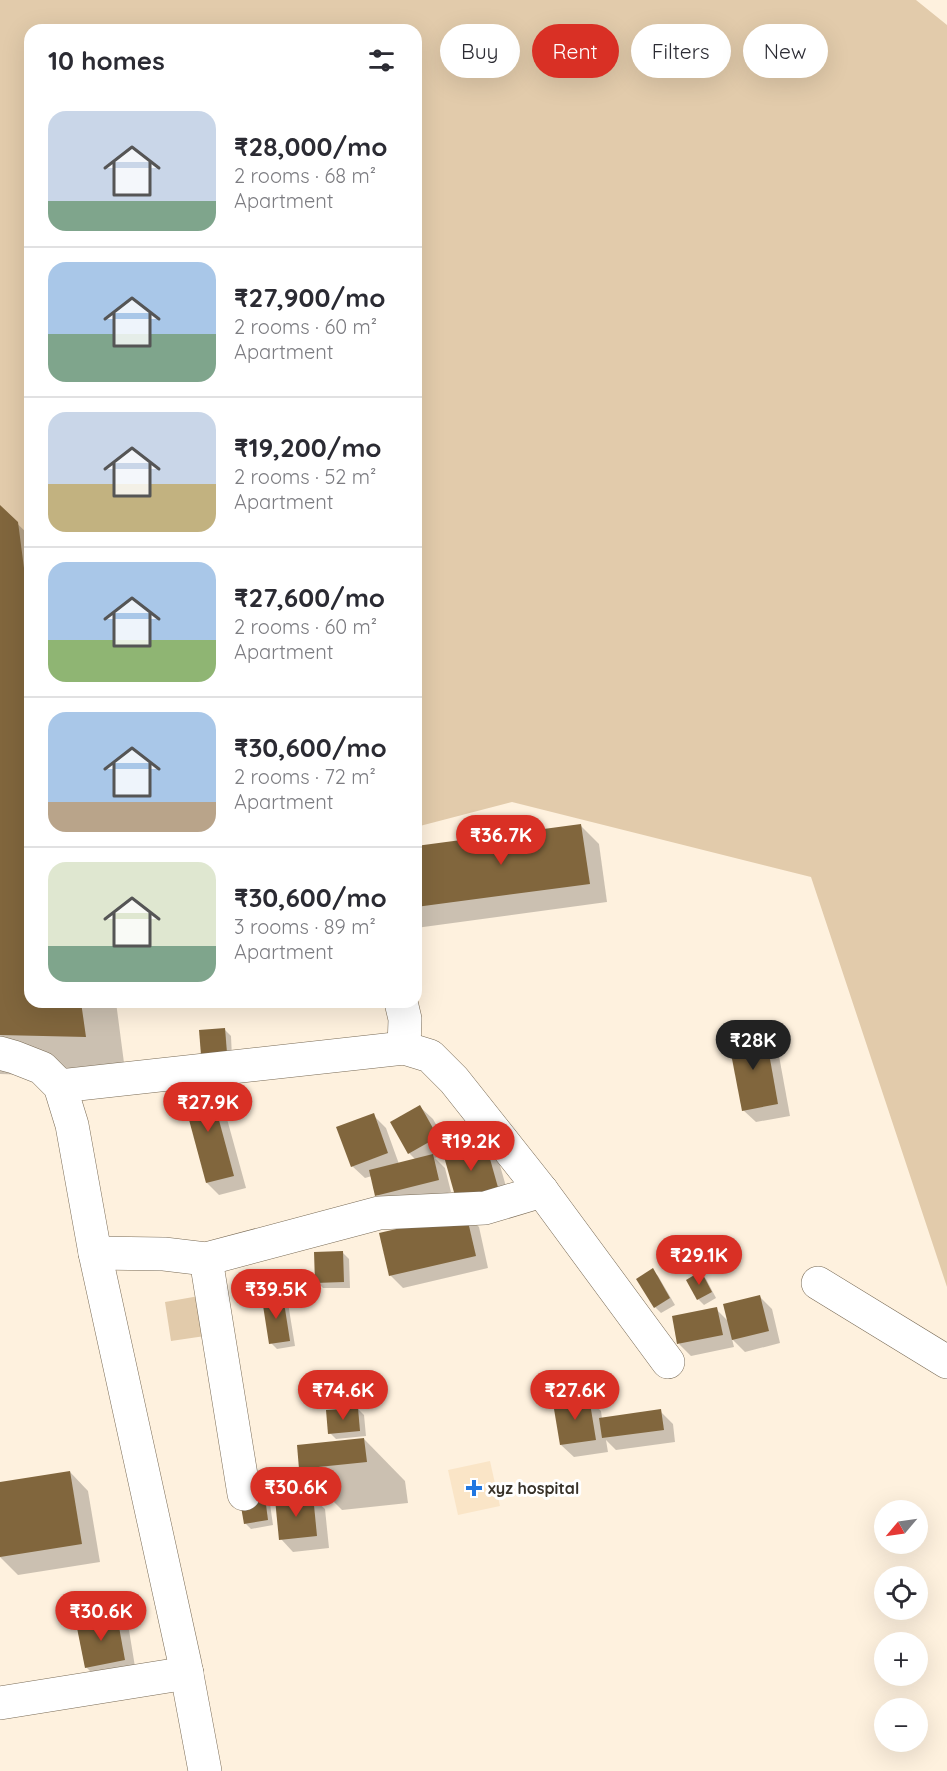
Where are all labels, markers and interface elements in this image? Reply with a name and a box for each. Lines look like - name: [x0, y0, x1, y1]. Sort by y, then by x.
- chip: Buy: [440, 24, 520, 78]
- chip: Rent: [532, 24, 619, 78]
- chip: Filters: [631, 24, 731, 78]
- chip: New: [743, 24, 828, 78]
- text: 10 homes: [48, 44, 165, 77]
- icon: filters: [365, 44, 398, 77]
- text: ₹28,000/mo: [234, 130, 387, 163]
- icon: home: [96, 135, 168, 207]
- text: 2 rooms · 68 m²: [234, 163, 376, 188]
- text: Apartment: [234, 188, 334, 213]
- text: ₹27,900/mo: [234, 281, 385, 314]
- icon: home: [96, 286, 168, 358]
- text: 2 rooms · 60 m²: [234, 314, 377, 339]
- text: Apartment: [234, 339, 334, 364]
- text: ₹19,200/mo: [234, 431, 382, 464]
- icon: home: [96, 436, 168, 508]
- text: 2 rooms · 52 m²: [234, 464, 376, 489]
- text: Apartment: [234, 489, 334, 514]
- text: ₹27,600/mo: [234, 581, 385, 614]
- icon: home: [96, 586, 168, 658]
- text: 2 rooms · 60 m²: [234, 614, 377, 639]
- text: Apartment: [234, 639, 334, 664]
- text: ₹30,600/mo: [234, 731, 387, 764]
- icon: home: [96, 736, 168, 808]
- text: 2 rooms · 72 m²: [234, 764, 376, 789]
- text: Apartment: [234, 789, 334, 814]
- pin: ₹36.7K: [452, 815, 550, 866]
- text: ₹36.7K: [470, 822, 532, 847]
- text: ₹30,600/mo: [234, 881, 387, 914]
- icon: home: [96, 886, 168, 958]
- text: 3 rooms · 89 m²: [234, 914, 376, 939]
- text: Apartment: [234, 939, 334, 964]
- pin: ₹28K: [717, 1020, 789, 1071]
- text: ₹28K: [730, 1027, 776, 1052]
- pin: ₹27.9K: [159, 1082, 257, 1133]
- text: ₹27.9K: [177, 1089, 239, 1114]
- pin: ₹19.2K: [422, 1121, 520, 1172]
- text: ₹19.2K: [442, 1128, 500, 1153]
- pin: ₹29.1K: [650, 1235, 748, 1286]
- text: ₹29.1K: [670, 1242, 728, 1267]
- pin: ₹39.5K: [227, 1269, 325, 1320]
- text: ₹39.5K: [245, 1276, 307, 1301]
- pin: ₹74.6K: [294, 1370, 392, 1421]
- pin: ₹27.6K: [526, 1370, 624, 1421]
- text: ₹74.6K: [312, 1377, 374, 1402]
- text: ₹27.6K: [544, 1377, 606, 1402]
- pin: ₹30.6K: [247, 1467, 345, 1518]
- text: ₹30.6K: [264, 1474, 328, 1499]
- place label: xyz hospital: [488, 1478, 579, 1498]
- marker: xyz hospital: [465, 1479, 483, 1497]
- north arrow: [874, 1500, 928, 1554]
- map controls: [874, 1500, 928, 1752]
- button: locate: [874, 1566, 928, 1620]
- pin: ₹30.6K: [52, 1591, 150, 1642]
- text: ₹30.6K: [69, 1598, 133, 1623]
- button: +: [874, 1632, 928, 1686]
- button: −: [874, 1698, 928, 1752]

